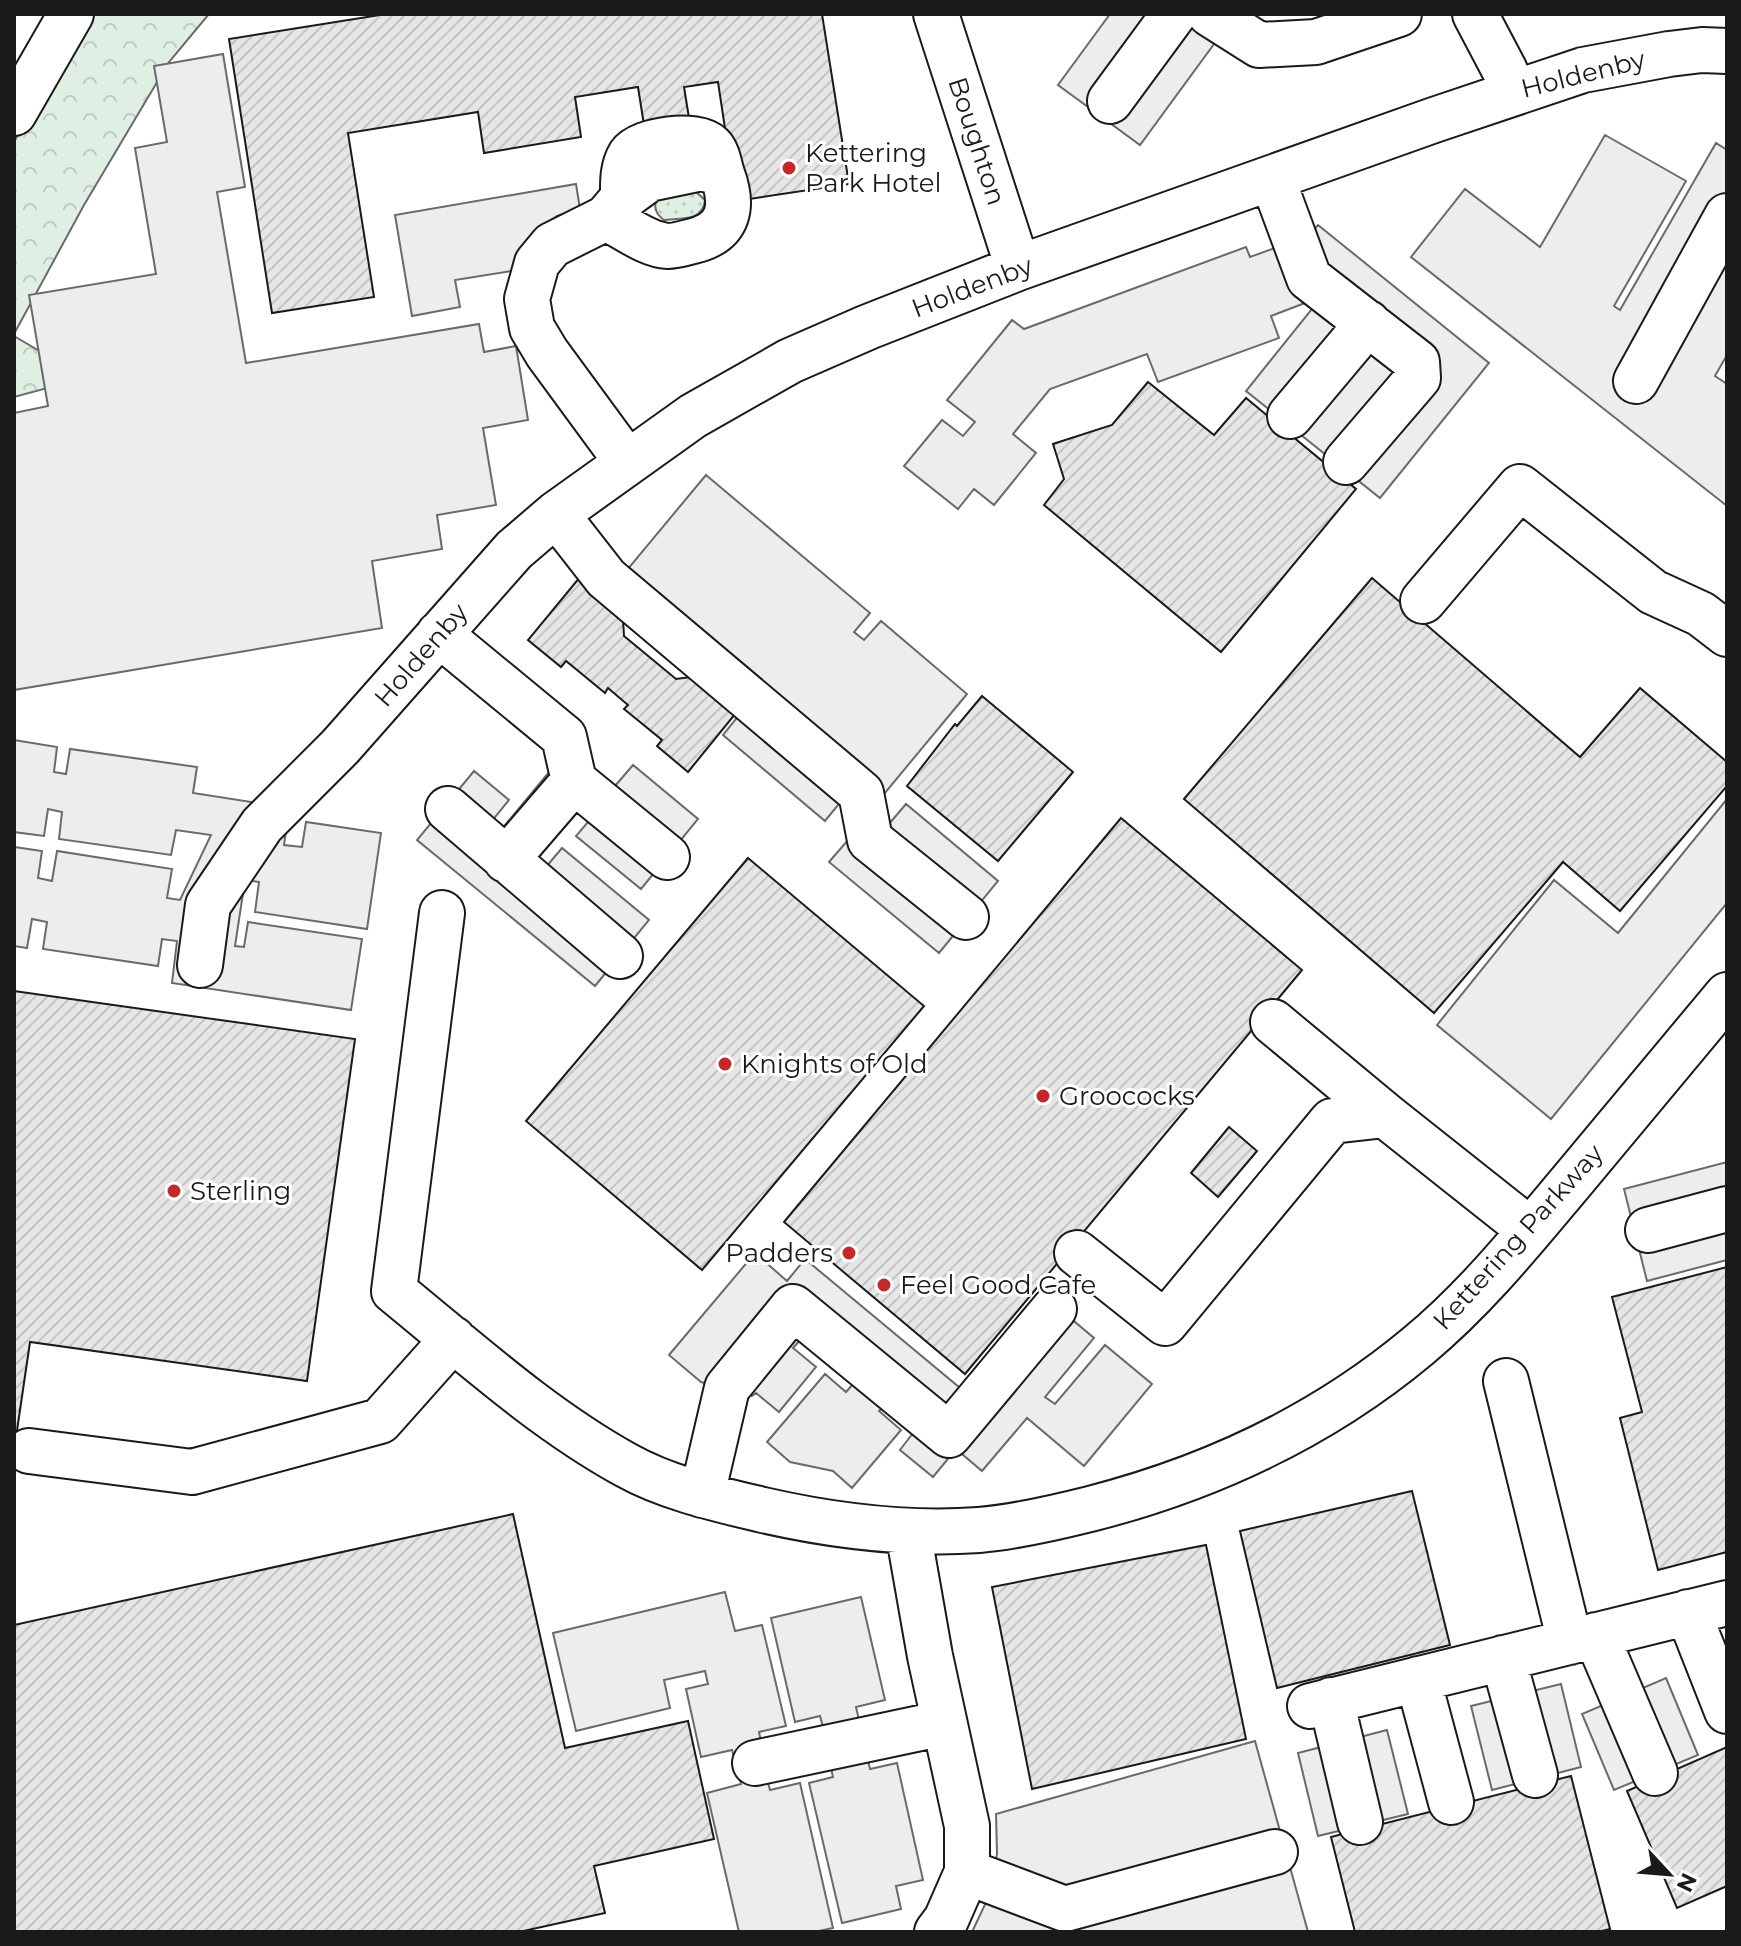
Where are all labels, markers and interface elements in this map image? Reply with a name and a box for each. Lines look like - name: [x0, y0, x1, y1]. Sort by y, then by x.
- street label: Holdenby: [1518, 43, 1649, 105]
- street label: Boughton: [941, 73, 1013, 209]
- place label: Kettering Park Hotel: [805, 137, 941, 199]
- marker: Kettering Park Hotel: [780, 159, 798, 177]
- street label: Holdenby: [907, 249, 1038, 325]
- street label: Holdenby: [367, 596, 475, 713]
- place label: Knights of Old: [741, 1048, 928, 1080]
- marker: Knights of Old: [716, 1055, 734, 1073]
- place label: Groococks: [1059, 1080, 1195, 1112]
- marker: Groococks: [1034, 1087, 1052, 1105]
- street label: Kettering Parkway: [1426, 1137, 1610, 1336]
- place label: Sterling: [190, 1175, 291, 1207]
- marker: Sterling: [165, 1182, 183, 1200]
- place label: Padders: [725, 1237, 833, 1269]
- marker: Padders: [840, 1244, 858, 1262]
- place label: Feel Good Cafe: [900, 1269, 1096, 1301]
- marker: Feel Good Cafe: [875, 1276, 893, 1294]
- north arrow: [1629, 1834, 1709, 1914]
- text: N: [1670, 1869, 1703, 1896]

